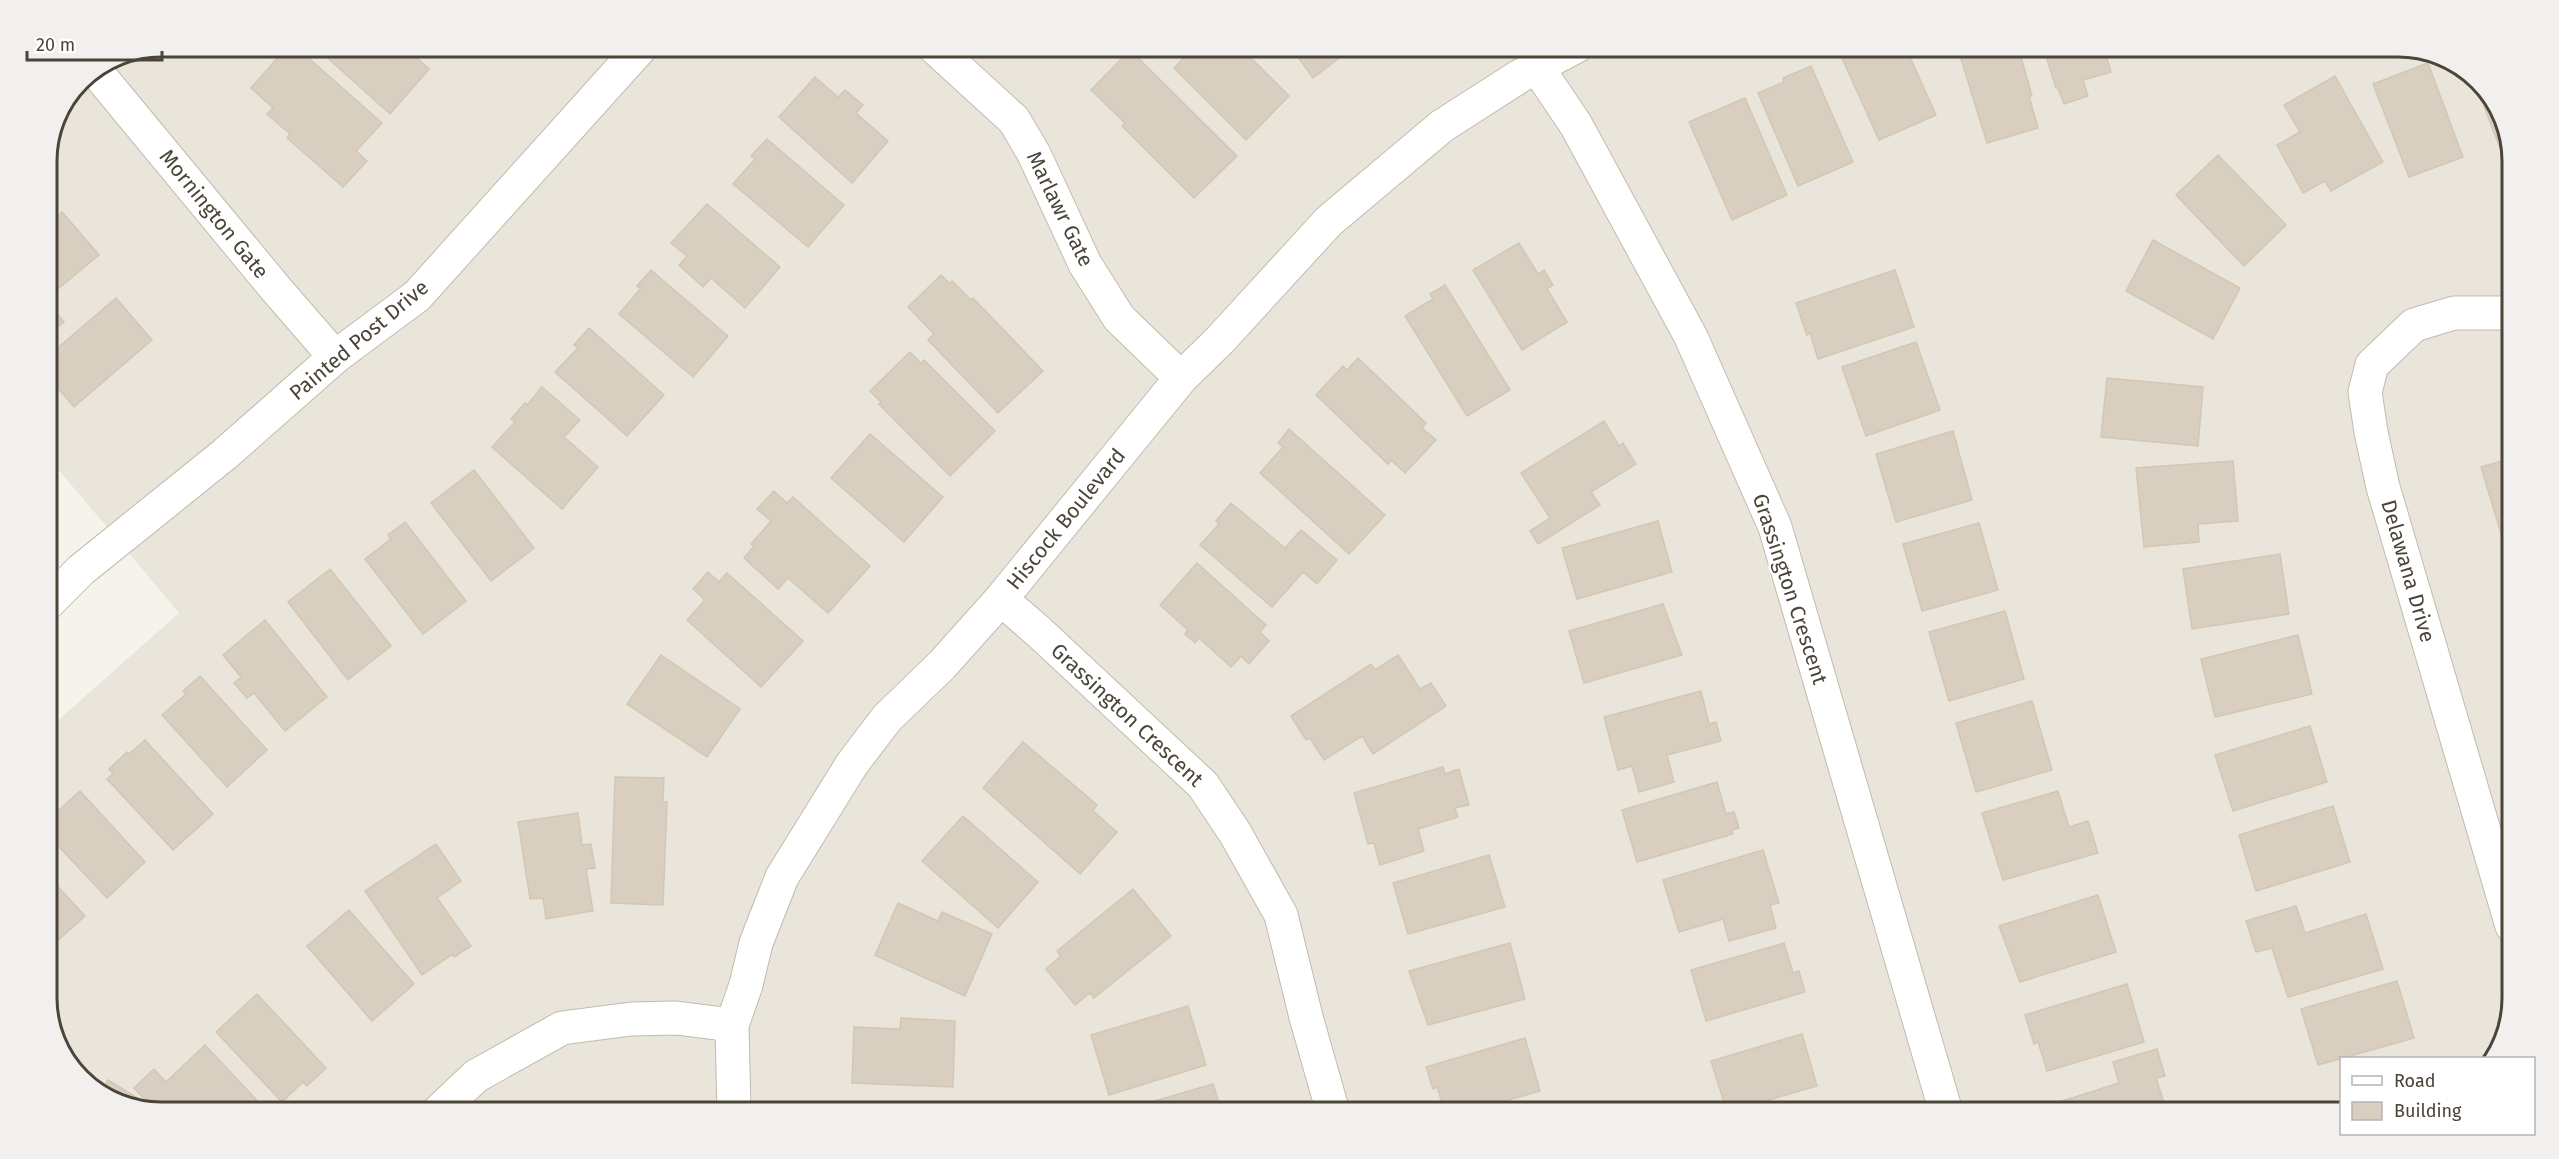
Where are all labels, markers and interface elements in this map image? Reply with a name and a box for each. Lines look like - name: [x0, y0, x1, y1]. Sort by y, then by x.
- scale bar: [27, 24, 162, 62]
- text: 20 m: [36, 34, 75, 56]
- street label: Mornington Gate: [154, 144, 274, 284]
- street label: Marlawr Gate: [1021, 147, 1099, 271]
- street label: Painted Post Drive: [284, 274, 434, 406]
- street label: Hiscock Boulevard: [1001, 443, 1131, 595]
- street label: Grassington Crescent: [1747, 490, 1833, 688]
- street label: Delawana Drive: [2375, 497, 2441, 645]
- street label: Grassington Crescent: [1045, 638, 1209, 793]
- legend: [2340, 1057, 2535, 1135]
- text: Road: [2394, 1070, 2436, 1092]
- text: Building: [2394, 1100, 2462, 1122]

